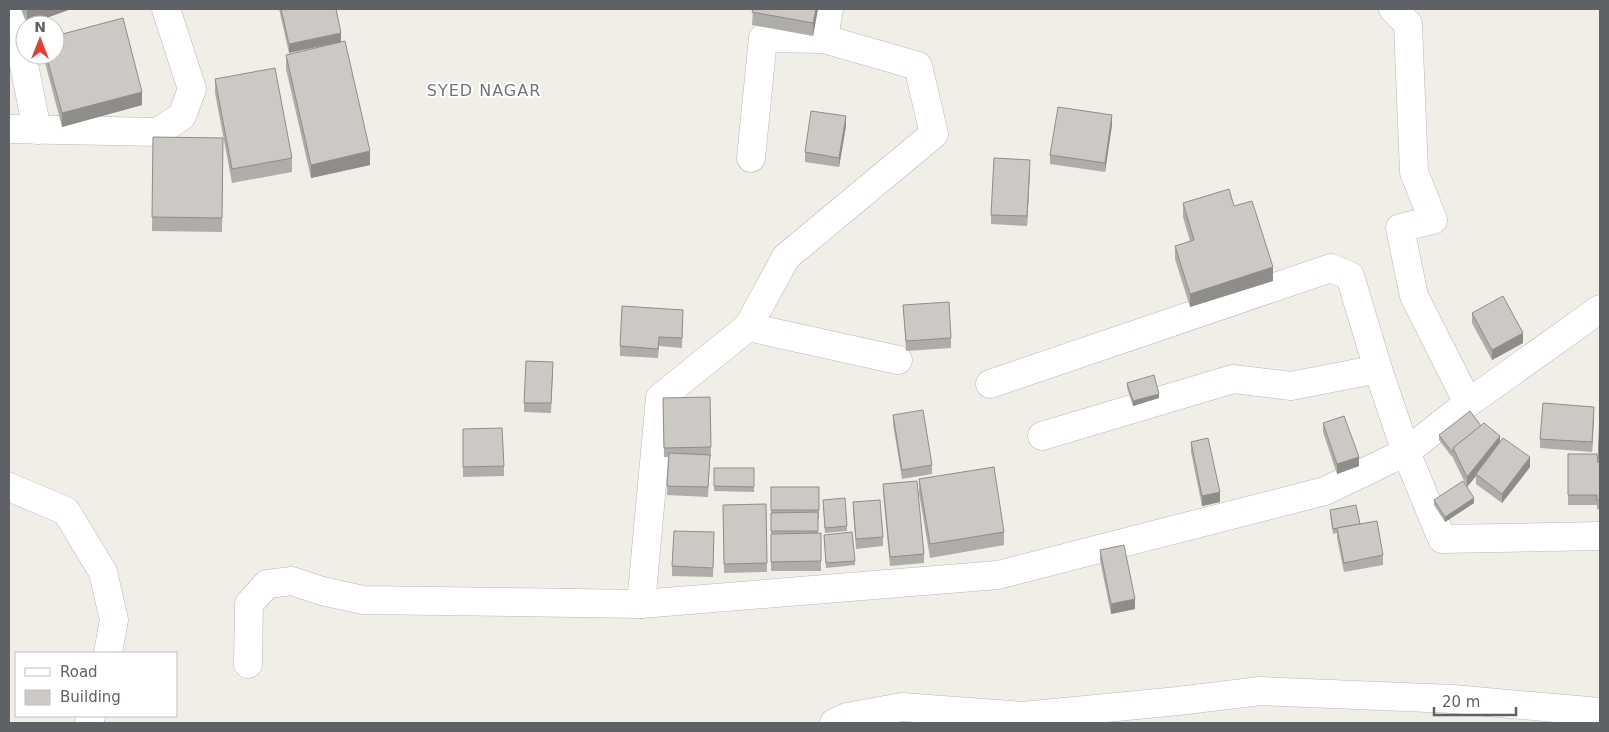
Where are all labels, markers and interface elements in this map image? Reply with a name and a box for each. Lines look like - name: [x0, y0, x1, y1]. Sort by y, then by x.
- north arrow: [15, 15, 65, 65]
- text: N: [34, 19, 46, 35]
- district label: SYED NAGAR: [427, 81, 541, 100]
- legend: [15, 652, 178, 717]
- text: Road: [60, 663, 98, 681]
- scale bar: [1434, 684, 1516, 716]
- text: Building: [60, 688, 121, 706]
- text: 20 m: [1442, 693, 1480, 711]

